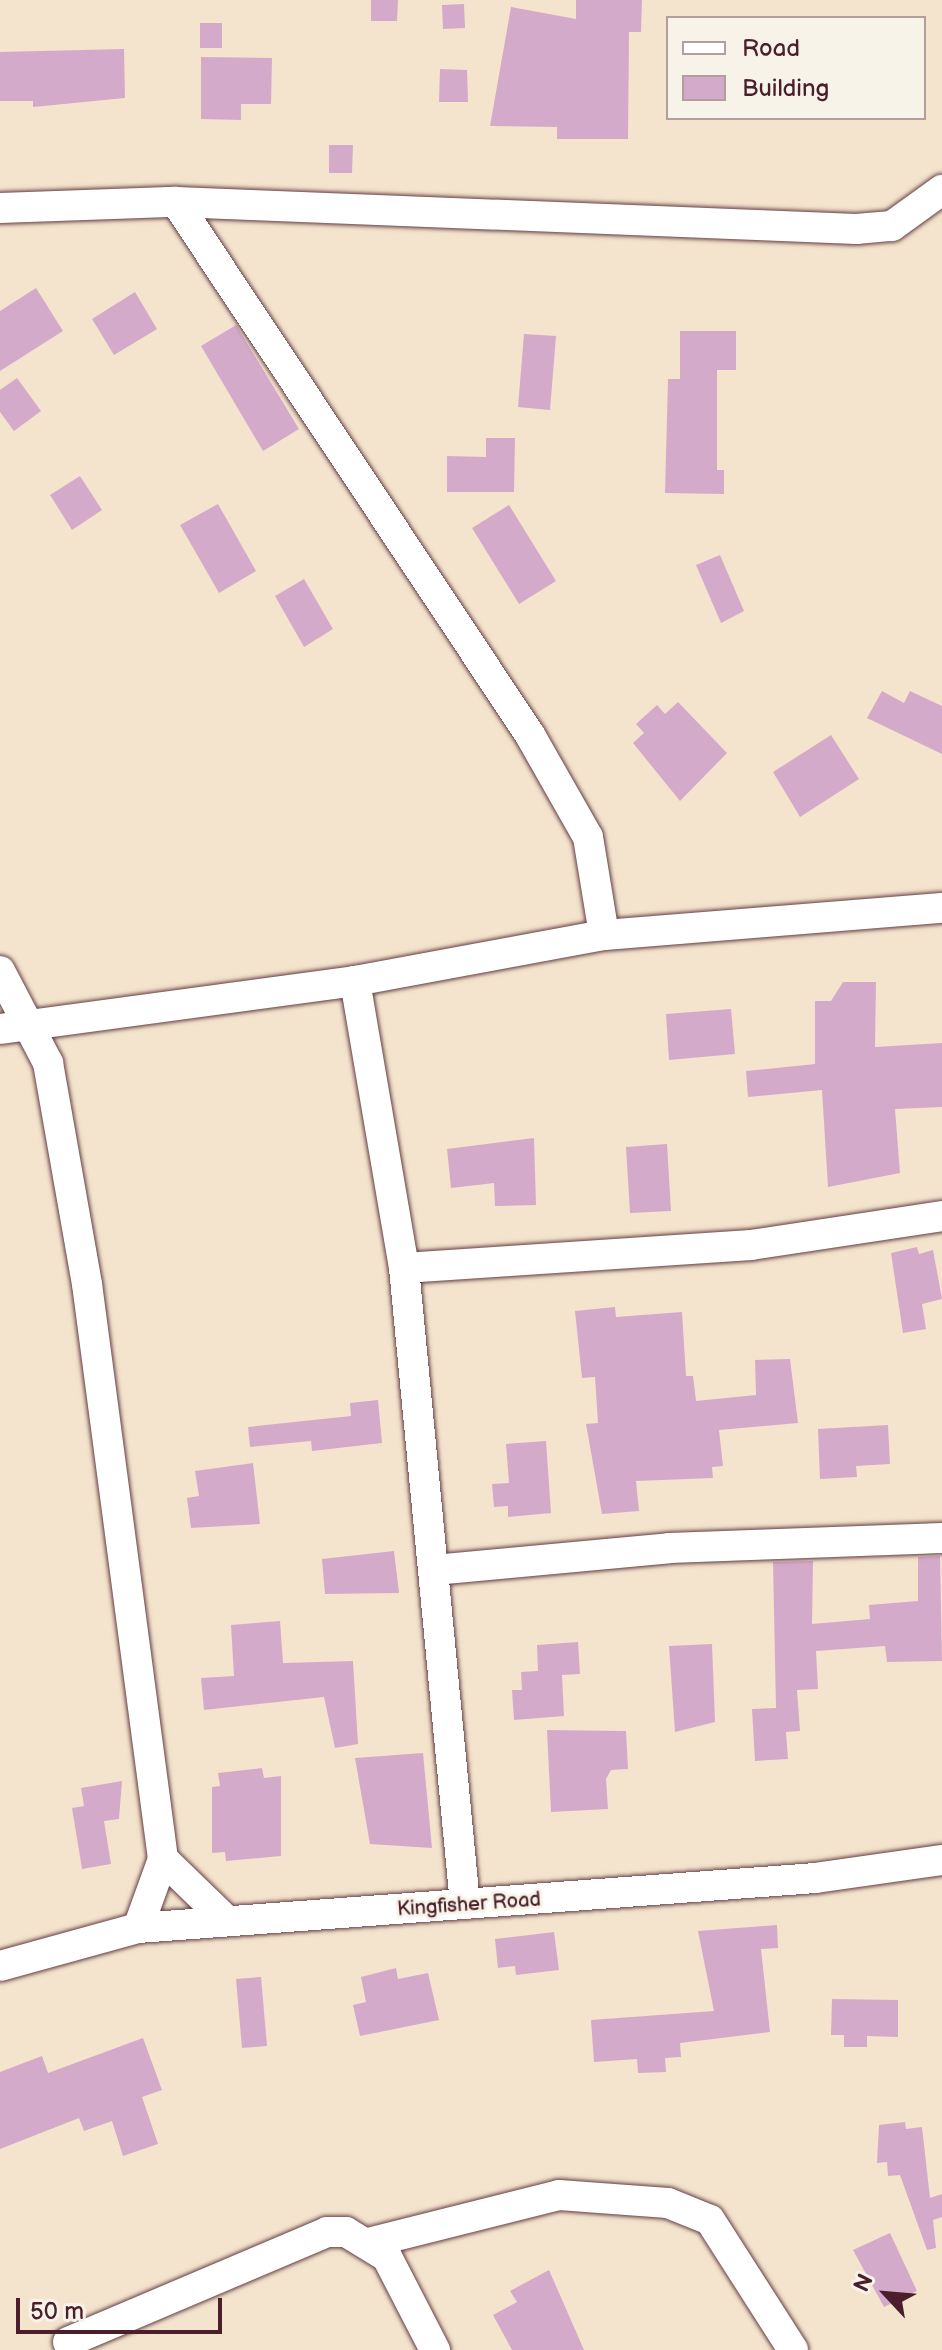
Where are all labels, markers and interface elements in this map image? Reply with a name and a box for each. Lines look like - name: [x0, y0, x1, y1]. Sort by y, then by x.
- legend: [666, 16, 926, 120]
- text: Road: [742, 34, 800, 63]
- text: Building: [742, 74, 829, 103]
- street label: Kingfisher Road: [396, 1888, 542, 1922]
- north arrow: [846, 2254, 926, 2334]
- text: N: [848, 2270, 880, 2297]
- scale bar: [20, 2282, 226, 2332]
- text: 50 m: [30, 2297, 84, 2326]

